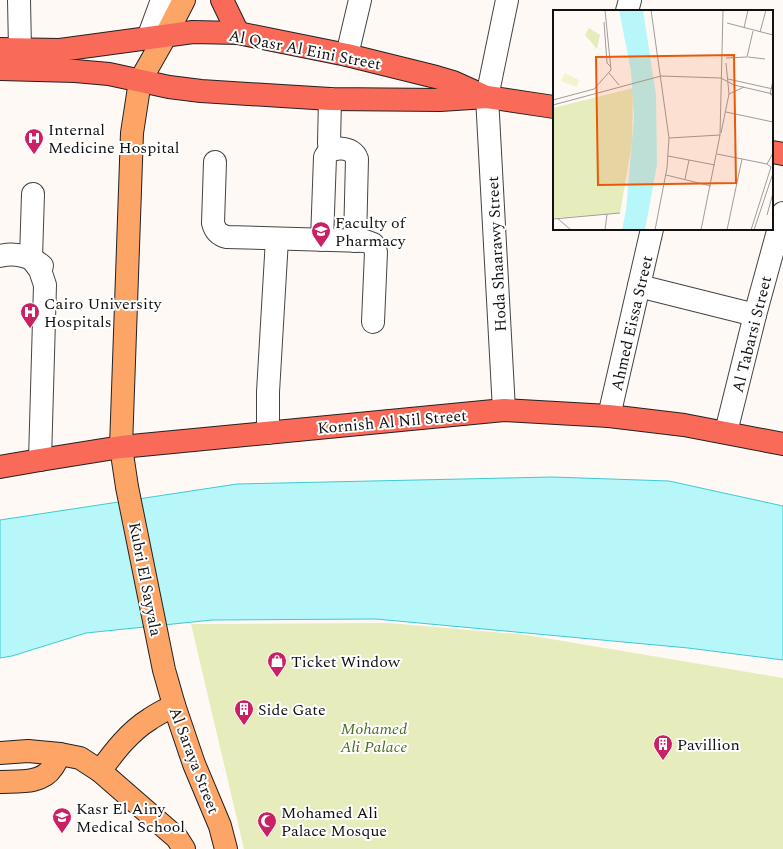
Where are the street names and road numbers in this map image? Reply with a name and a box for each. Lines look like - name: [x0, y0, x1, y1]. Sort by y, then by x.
- street label: Al Qasr Al Eini Street: [227, 23, 383, 77]
- street label: Hoda Shaarawy Street: [481, 175, 513, 332]
- street label: Ahmed Eissa Street: [605, 253, 659, 393]
- street label: Al Tabarsi Street: [726, 273, 778, 395]
- street label: Kornish Al Nil Street: [316, 403, 468, 440]
- street label: Kubri El Sayyala: [122, 520, 168, 638]
- street label: Al Saraya Street: [163, 703, 226, 818]

